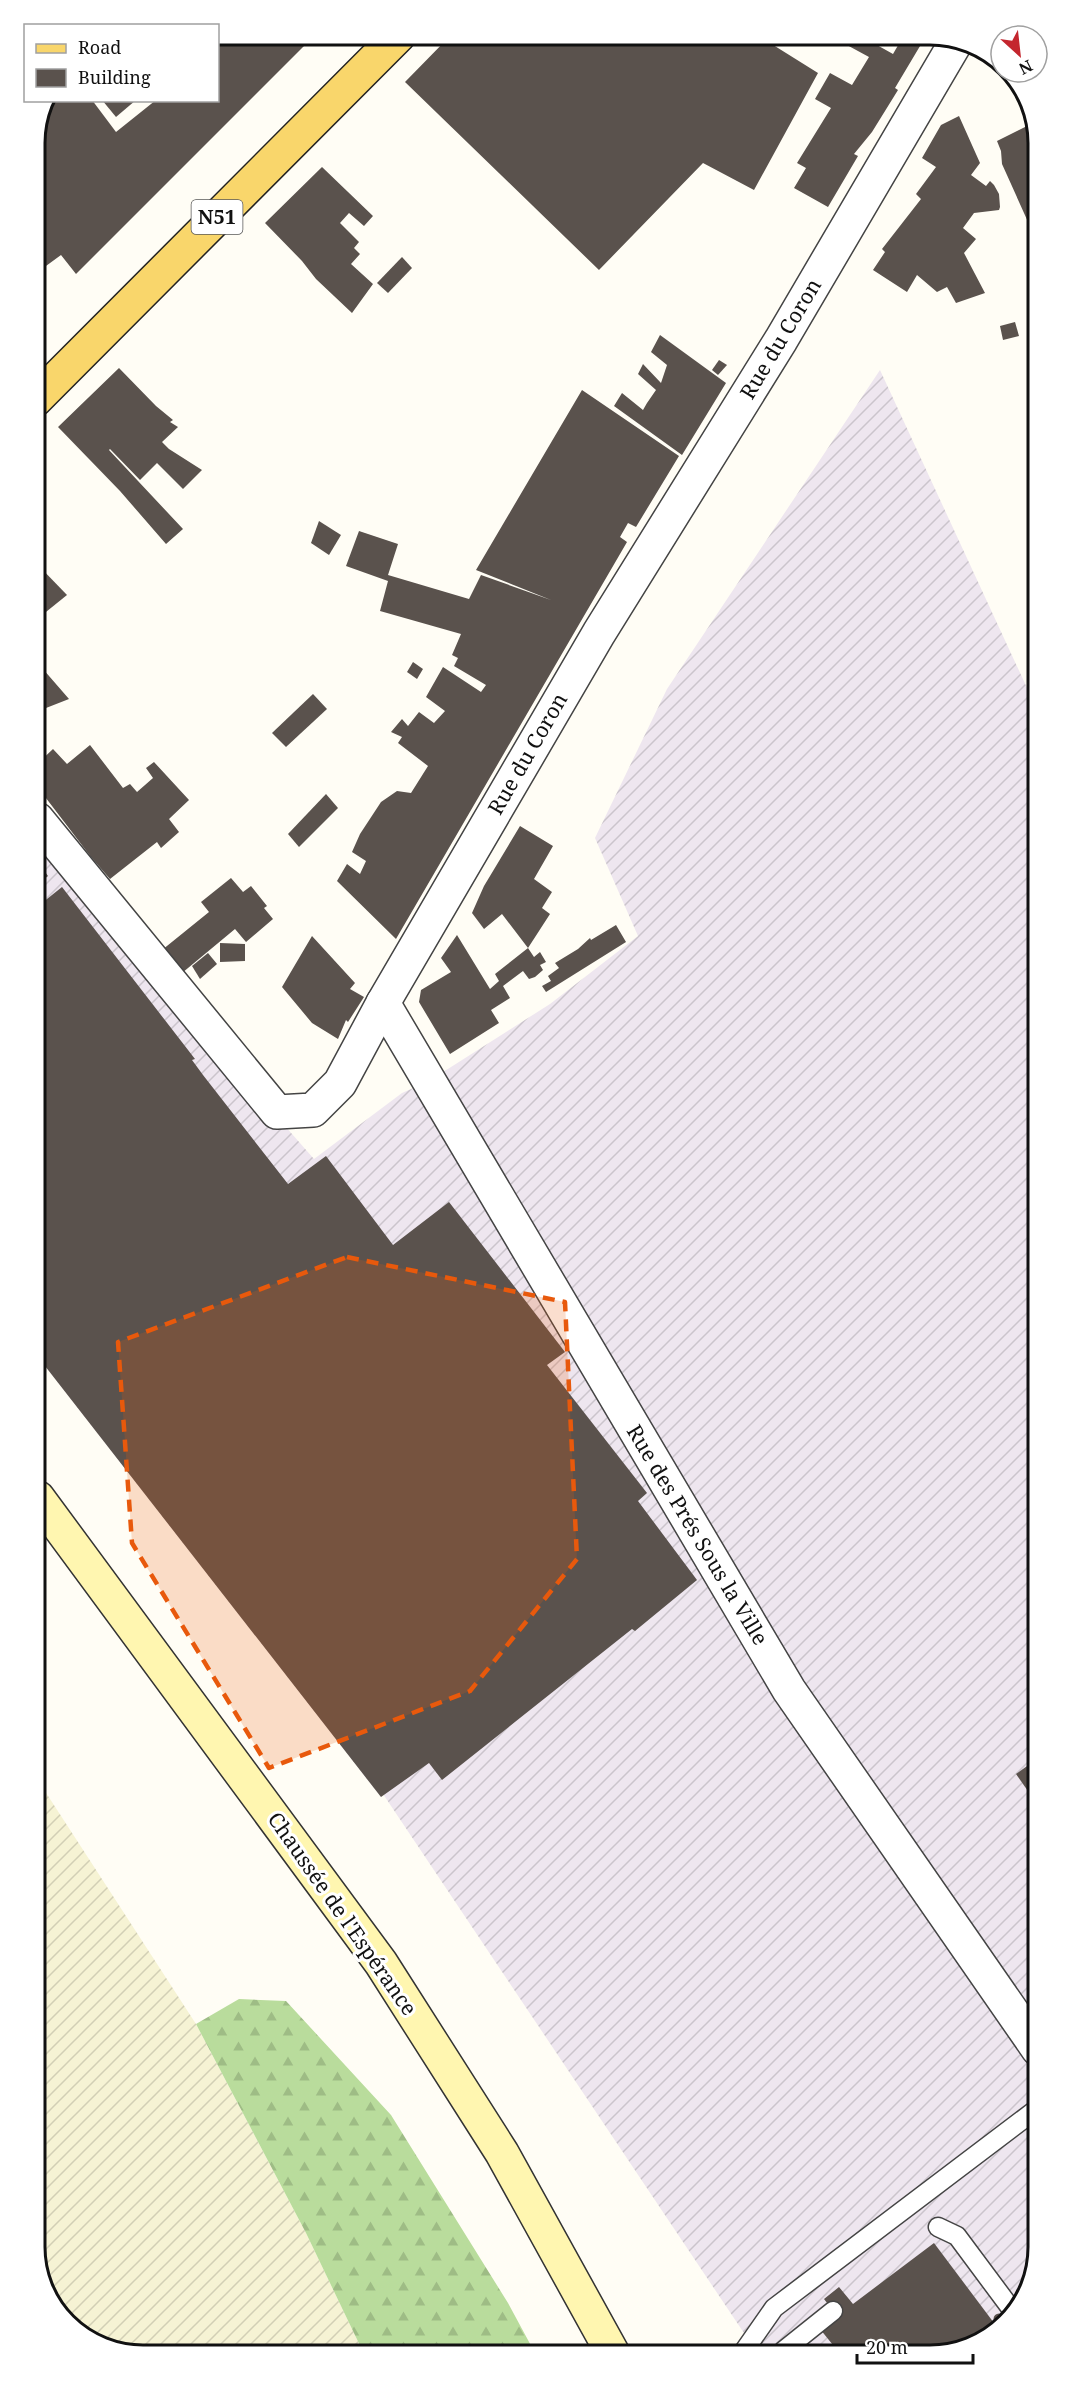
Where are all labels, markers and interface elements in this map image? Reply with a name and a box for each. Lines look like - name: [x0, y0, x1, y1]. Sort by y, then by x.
- legend: [24, 24, 219, 102]
- north arrow: [989, 24, 1049, 84]
- text: Road: [78, 35, 121, 59]
- text: N: [1015, 55, 1036, 80]
- text: Building: [78, 65, 151, 89]
- road number: N51: [192, 200, 242, 234]
- street label: Rue du Coron: [733, 273, 827, 404]
- street label: Rue du Coron: [481, 688, 573, 819]
- street label: Rue des Prés Sous la Ville: [621, 1419, 775, 1650]
- street label: Chaussée de l'Espérance: [262, 1806, 424, 2021]
- scale bar: [857, 2327, 972, 2365]
- text: 20 m: [866, 2335, 908, 2359]

